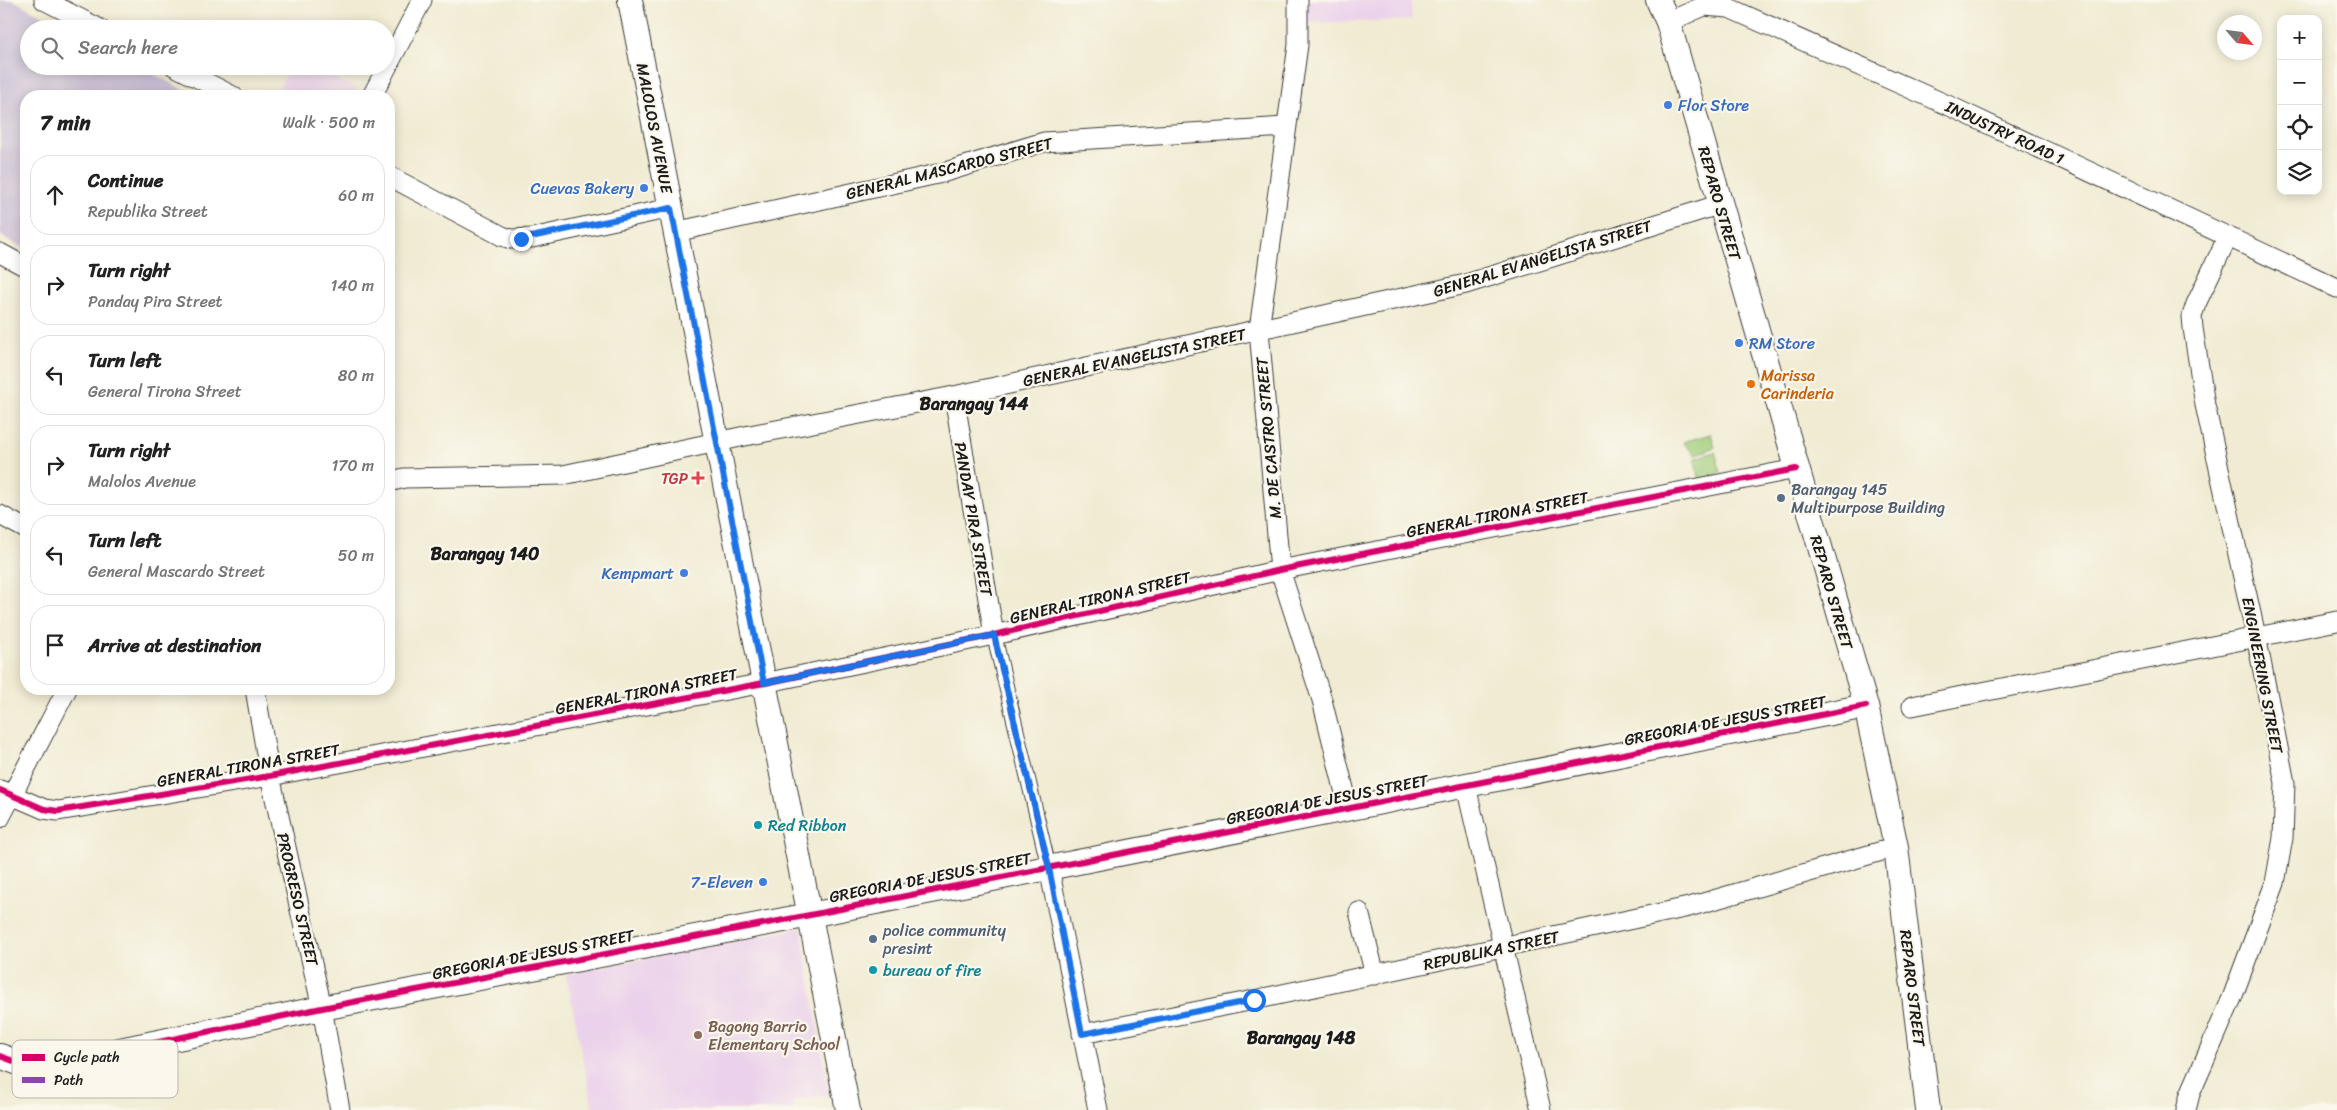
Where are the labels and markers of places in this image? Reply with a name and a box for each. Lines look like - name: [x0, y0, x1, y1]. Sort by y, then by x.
- place label: Flor Store: [1678, 91, 1749, 120]
- marker: Flor Store: [1662, 99, 1674, 111]
- place label: Cuevas Bakery: [531, 174, 635, 203]
- marker: Cuevas Bakery: [638, 182, 650, 194]
- place label: RM Store: [1749, 329, 1815, 358]
- marker: RM Store: [1733, 337, 1745, 349]
- place label: Marissa Carinderia: [1761, 361, 1835, 408]
- marker: Marissa Carinderia: [1745, 378, 1757, 390]
- place label: TGP: [661, 464, 689, 493]
- marker: TGP: [692, 472, 704, 484]
- place label: Barangay 145 Multipurpose Building: [1791, 475, 1945, 522]
- marker: Barangay 145 Multipurpose Building: [1775, 492, 1787, 504]
- place label: Kempmart: [601, 559, 674, 588]
- marker: Kempmart: [678, 567, 690, 579]
- place label: Red Ribbon: [768, 811, 847, 840]
- marker: Red Ribbon: [752, 819, 764, 831]
- place label: 7-Eleven: [690, 868, 753, 897]
- marker: 7-Eleven: [757, 876, 769, 888]
- place label: police community presint: [882, 916, 1007, 963]
- marker: police community presint: [867, 933, 879, 945]
- place label: bureau of fire: [883, 956, 982, 985]
- marker: bureau of fire: [867, 964, 879, 976]
- place label: Bagong Barrio Elementary School: [708, 1012, 840, 1059]
- marker: Bagong Barrio Elementary School: [692, 1029, 704, 1041]

